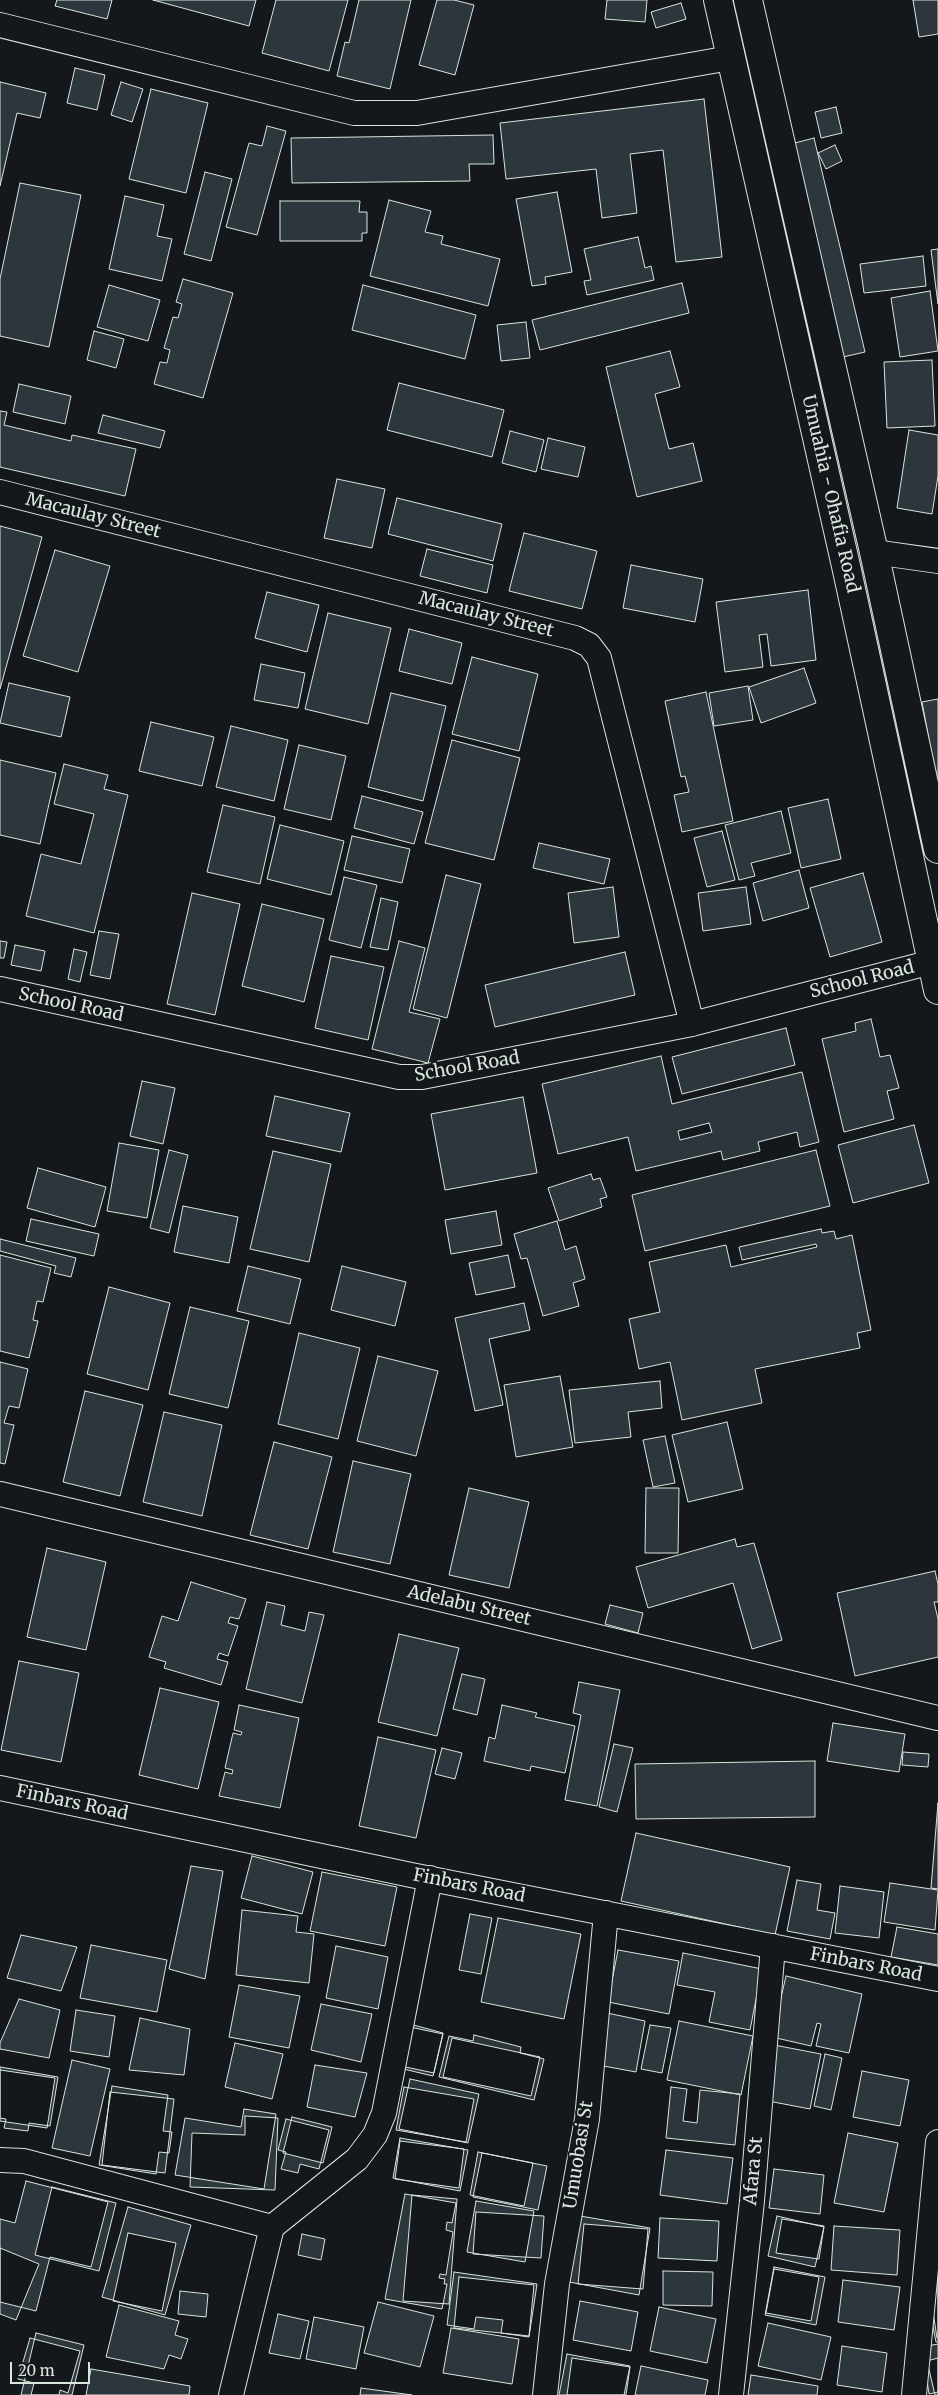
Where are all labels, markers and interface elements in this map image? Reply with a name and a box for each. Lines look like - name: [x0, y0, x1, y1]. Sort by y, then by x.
- street label: Umuahia - Ohafia Road: [797, 393, 863, 595]
- street label: Macaulay Street: [23, 489, 163, 543]
- street label: Macaulay Street: [416, 588, 556, 642]
- street label: School Road: [808, 957, 916, 1003]
- street label: School Road: [17, 983, 125, 1027]
- street label: School Road: [413, 1047, 521, 1087]
- street label: Adelabu Street: [405, 1581, 533, 1631]
- street label: Finbars Road: [14, 1781, 130, 1825]
- street label: Finbars Road: [411, 1865, 527, 1907]
- street label: Finbars Road: [808, 1944, 924, 1986]
- street label: Umuobasi St: [560, 2099, 598, 2211]
- street label: Afara St: [740, 2136, 768, 2206]
- scale bar: [12, 2352, 92, 2384]
- text: 20 m: [18, 2361, 55, 2380]

